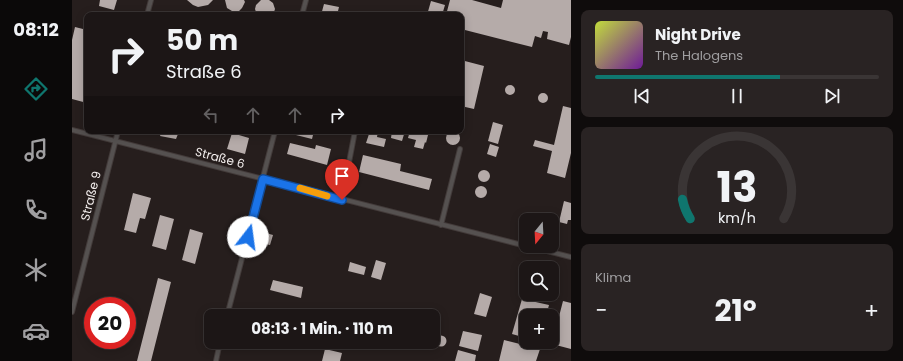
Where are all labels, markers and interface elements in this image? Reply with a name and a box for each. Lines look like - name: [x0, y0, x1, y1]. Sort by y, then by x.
- text: 08:12: [13, 17, 59, 42]
- text: 50 m: [166, 21, 238, 60]
- text: Night Drive: [655, 24, 741, 45]
- icon: right: [100, 28, 152, 80]
- text: The Halogens: [655, 46, 743, 65]
- text: Straße 6: [166, 59, 242, 84]
- icon: directions: [22, 75, 50, 103]
- icon: previous: [631, 85, 653, 107]
- icon: pause: [726, 85, 748, 107]
- icon: next: [821, 85, 843, 107]
- icon: left: [200, 104, 222, 126]
- icon: ahead: [242, 104, 264, 126]
- icon: ahead: [284, 104, 306, 126]
- icon: right: [326, 104, 348, 126]
- icon: music: [22, 136, 50, 164]
- street label: Straße 6: [194, 143, 247, 172]
- text: 13: [717, 157, 757, 216]
- pin: [325, 159, 359, 200]
- icon: arrive: [331, 165, 353, 187]
- street label: Straße 9: [76, 169, 105, 222]
- icon: phone: [22, 196, 50, 224]
- text: km/h: [718, 207, 756, 227]
- north arrow: [519, 213, 559, 253]
- map controls: [519, 213, 559, 349]
- position arrow: [227, 216, 269, 258]
- icon: climate: [22, 256, 50, 284]
- button: search: [519, 261, 559, 301]
- text: Klima: [595, 268, 631, 287]
- text: 21°: [714, 289, 757, 332]
- text: −: [595, 295, 607, 326]
- text: +: [864, 295, 879, 326]
- speed limit sign: 20: [84, 297, 136, 349]
- button: +: [519, 309, 559, 349]
- icon: car: [22, 317, 50, 345]
- text: 08:13 · 1 Min. · 110 m: [251, 318, 393, 339]

